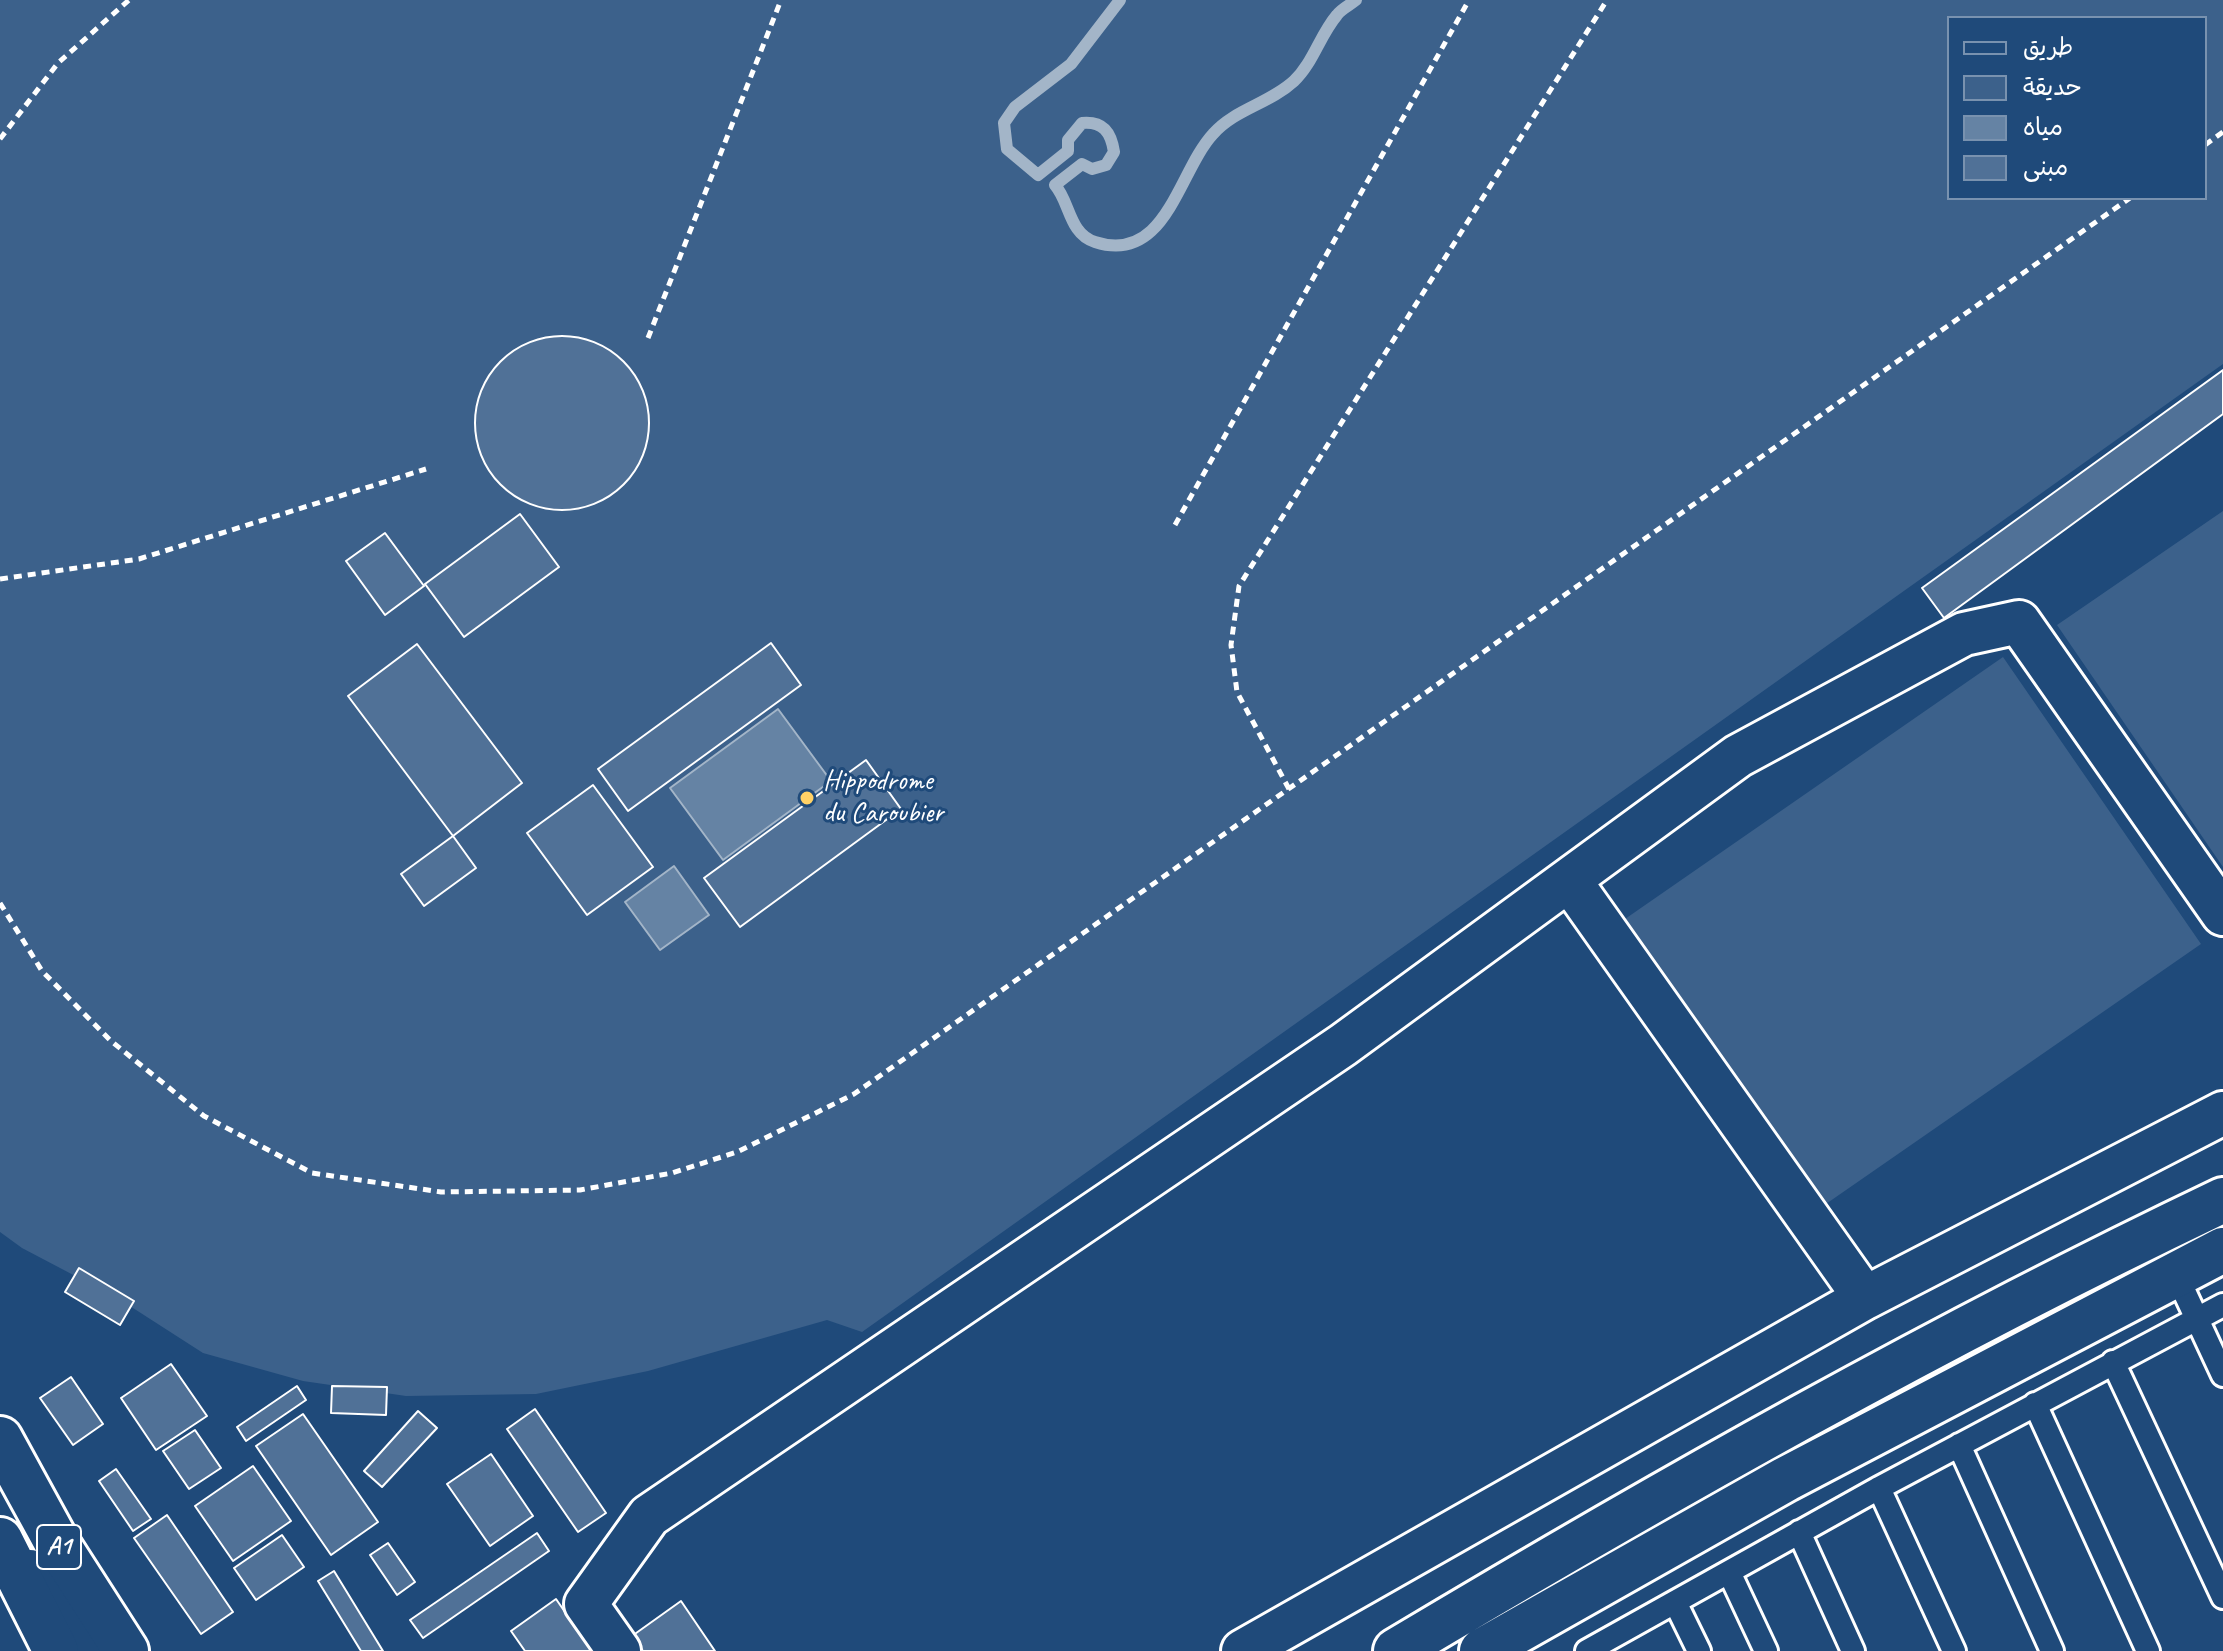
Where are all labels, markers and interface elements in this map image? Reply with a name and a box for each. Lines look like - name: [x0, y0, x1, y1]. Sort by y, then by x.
- legend: [1947, 16, 2207, 200]
- text: طريق: [2023, 32, 2073, 62]
- text: حديقة: [2023, 72, 2082, 102]
- text: مياه: [2023, 112, 2063, 142]
- text: مبنى: [2023, 152, 2068, 182]
- place label: Hippodrome du Caroubier: [823, 765, 943, 831]
- marker: Hippodrome du Caroubier: [798, 789, 816, 807]
- road number: A1: [37, 1525, 81, 1569]

